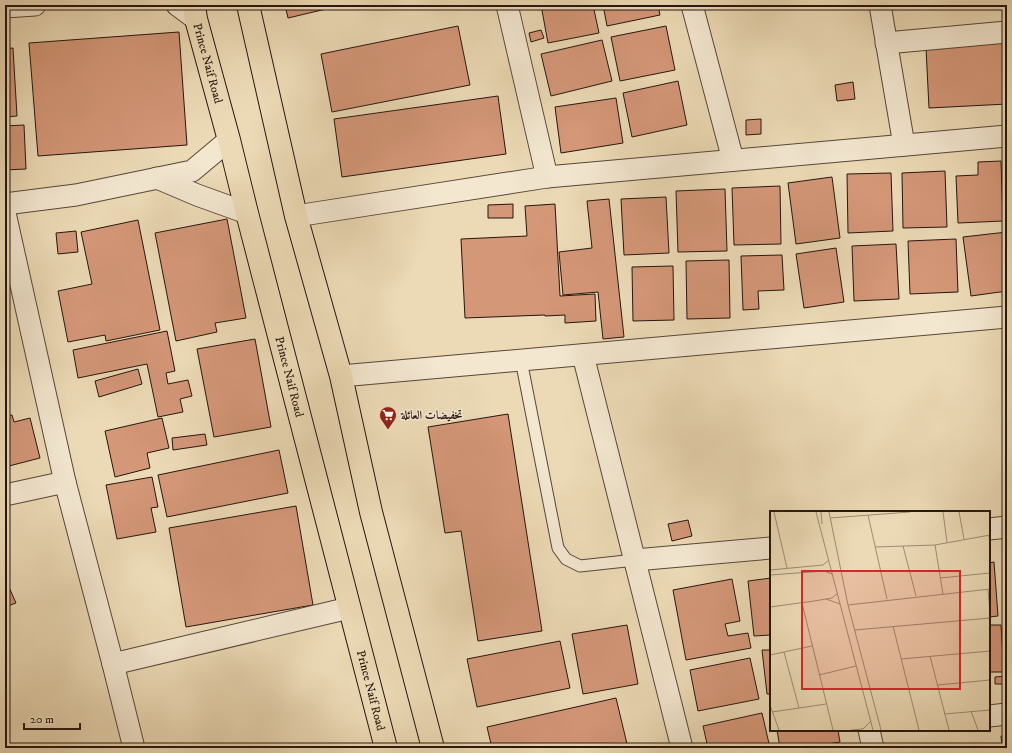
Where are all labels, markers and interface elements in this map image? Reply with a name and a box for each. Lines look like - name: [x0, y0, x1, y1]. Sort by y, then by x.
- street label: Prince Naif Road: [190, 21, 226, 105]
- street label: Prince Naif Road: [272, 335, 307, 419]
- supermarket icon: تخفيضات العائلة: [378, 405, 398, 430]
- place label: تخفيضات العائلة: [400, 408, 463, 423]
- inset map: [770, 511, 990, 731]
- street label: Prince Naif Road: [353, 649, 389, 732]
- scale bar: [24, 705, 80, 731]
- text: 20 m: [30, 712, 54, 727]

